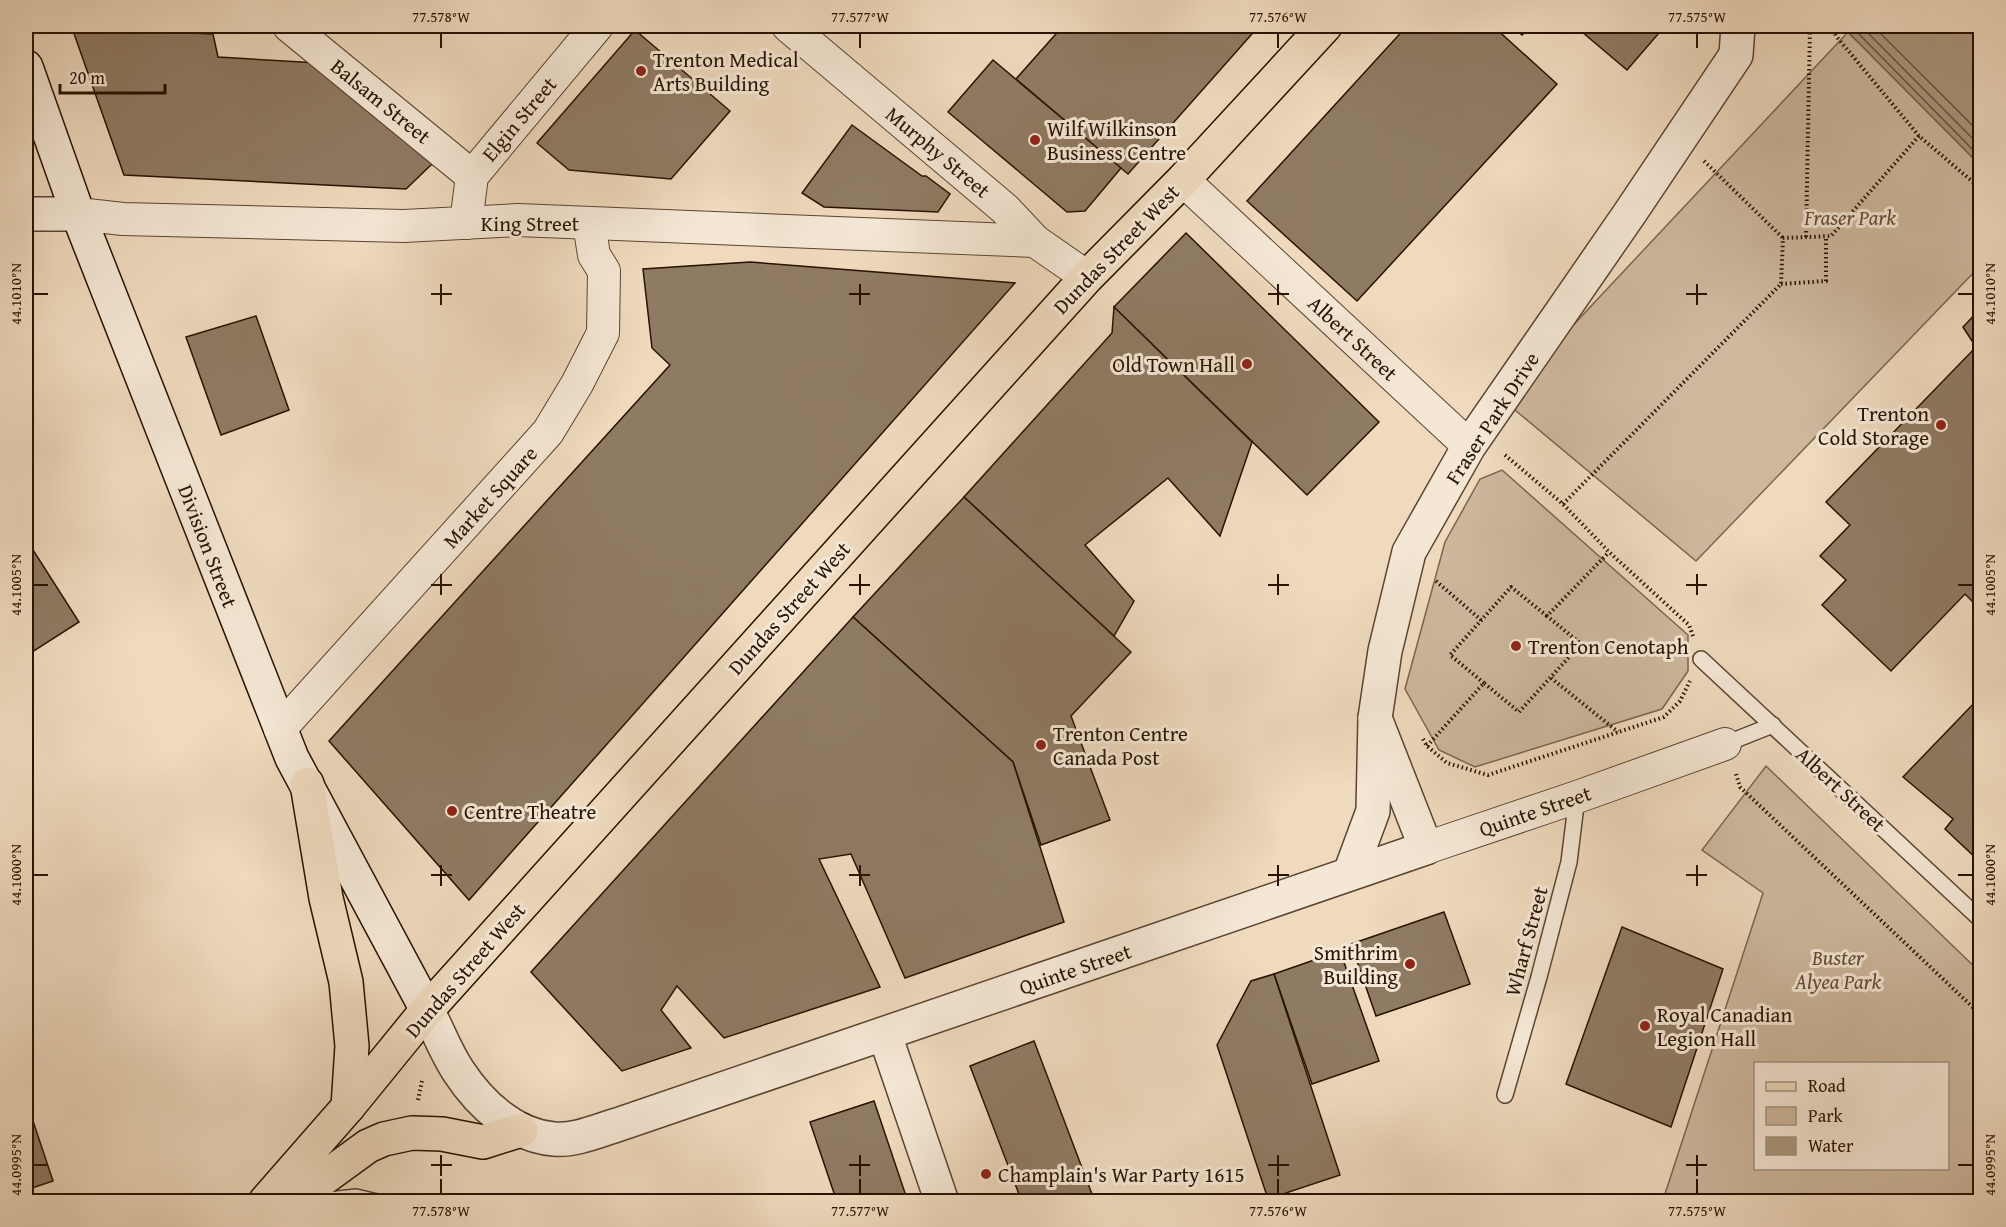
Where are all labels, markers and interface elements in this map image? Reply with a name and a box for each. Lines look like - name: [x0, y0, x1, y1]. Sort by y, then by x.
- text: 77.578°W: [412, 6, 470, 27]
- text: 77.577°W: [831, 6, 889, 27]
- text: 77.576°W: [1249, 6, 1307, 27]
- text: 77.575°W: [1668, 6, 1726, 27]
- place label: Trenton Medical Arts Building: [653, 44, 799, 99]
- street label: Balsam Street: [324, 51, 438, 151]
- scale bar: [60, 57, 165, 95]
- text: 20 m: [69, 64, 105, 91]
- marker: Trenton Medical Arts Building: [634, 64, 648, 78]
- street label: Elgin Street: [474, 69, 564, 168]
- street label: Murphy Street: [879, 99, 998, 206]
- place label: Wilf Wilkinson Business Centre: [1047, 113, 1186, 168]
- marker: Wilf Wilkinson Business Centre: [1028, 133, 1042, 147]
- street label: Dundas Street West: [1046, 177, 1187, 321]
- park label: Fraser Park: [1803, 202, 1896, 233]
- street label: King Street: [481, 208, 580, 239]
- text: 44.1010°N: [5, 263, 26, 325]
- text: 44.1010°N: [1979, 263, 2000, 325]
- street label: Albert Street: [1301, 288, 1405, 388]
- street label: Fraser Park Drive: [1438, 346, 1547, 490]
- place label: Old Town Hall: [1112, 349, 1235, 380]
- marker: Old Town Hall: [1240, 357, 1254, 371]
- place label: Trenton Cold Storage: [1818, 398, 1929, 453]
- marker: Trenton Cold Storage: [1934, 418, 1948, 432]
- street label: Market Square: [435, 439, 545, 555]
- street label: Division Street: [170, 480, 246, 613]
- street label: Dundas Street West: [720, 534, 858, 682]
- text: 44.1005°N: [5, 554, 26, 616]
- text: 44.1005°N: [1979, 554, 2000, 616]
- place label: Trenton Cenotaph: [1528, 631, 1689, 662]
- marker: Trenton Cenotaph: [1509, 639, 1523, 653]
- place label: Trenton Centre Canada Post: [1053, 718, 1188, 773]
- marker: Trenton Centre Canada Post: [1034, 738, 1048, 752]
- street label: Albert Street: [1789, 739, 1893, 839]
- street label: Quinte Street: [1475, 777, 1596, 845]
- place label: Centre Theatre: [464, 796, 596, 827]
- marker: Centre Theatre: [445, 804, 459, 818]
- text: 44.1000°N: [5, 844, 26, 906]
- text: 44.1000°N: [1979, 844, 2000, 906]
- street label: Wharf Street: [1496, 882, 1556, 999]
- street label: Dundas Street West: [397, 895, 533, 1044]
- street label: Quinte Street: [1015, 935, 1136, 1003]
- place label: Smithrim Building: [1314, 937, 1399, 992]
- park label: Buster Alyea Park: [1794, 942, 1881, 997]
- marker: Smithrim Building: [1403, 957, 1417, 971]
- place label: Royal Canadian Legion Hall: [1657, 999, 1792, 1054]
- marker: Royal Canadian Legion Hall: [1638, 1019, 1652, 1033]
- legend: [1754, 1062, 1949, 1170]
- text: Road: [1808, 1072, 1846, 1099]
- text: Park: [1808, 1102, 1844, 1129]
- text: Water: [1808, 1132, 1854, 1159]
- text: 44.0995°N: [5, 1134, 26, 1196]
- text: 44.0995°N: [1979, 1134, 2000, 1196]
- place label: Champlain's War Party 1615: [998, 1159, 1245, 1190]
- marker: Champlain's War Party 1615: [979, 1167, 993, 1181]
- text: 77.578°W: [412, 1200, 470, 1221]
- text: 77.577°W: [831, 1200, 889, 1221]
- text: 77.576°W: [1249, 1200, 1307, 1221]
- text: 77.575°W: [1668, 1200, 1726, 1221]

